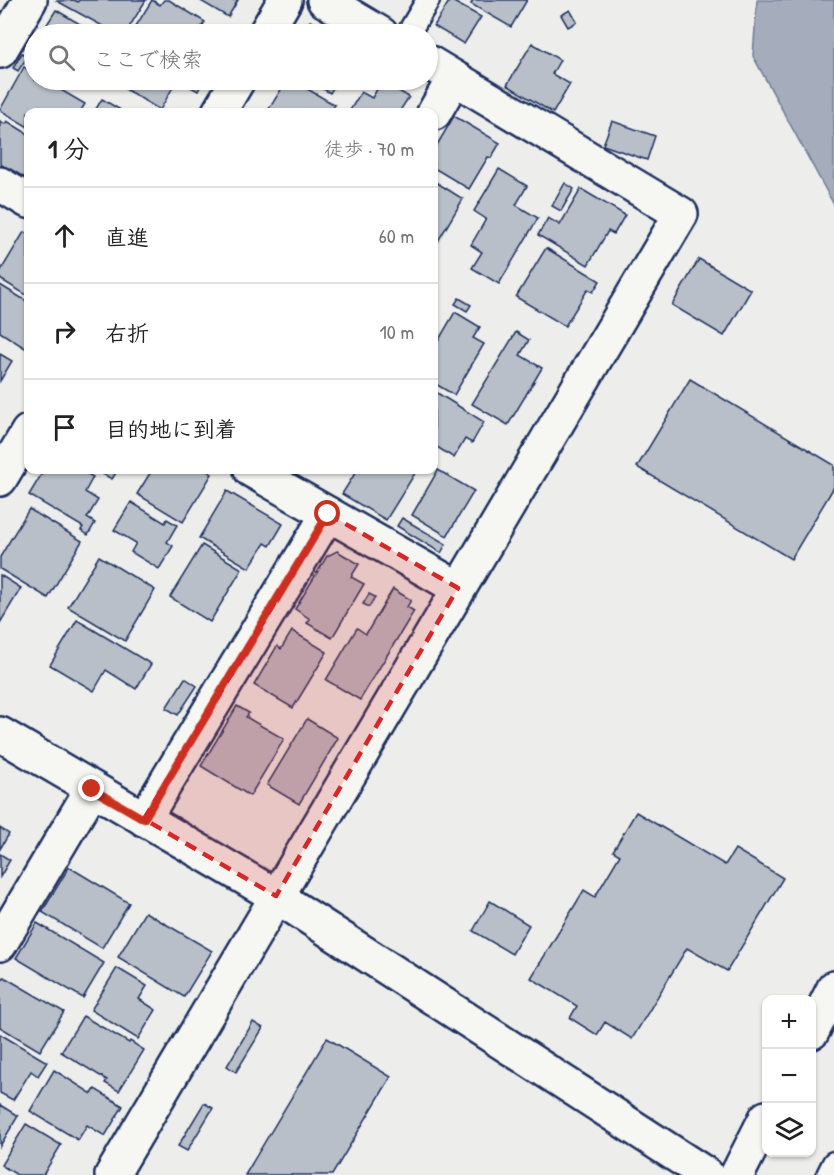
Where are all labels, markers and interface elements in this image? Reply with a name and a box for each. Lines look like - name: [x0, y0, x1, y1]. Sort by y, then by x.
- search box: [24, 24, 438, 90]
- icon: search: [45, 41, 78, 74]
- text: ここで検索: [93, 44, 203, 74]
- text: 1 分: [48, 131, 89, 166]
- text: 徒歩 · 70 m: [324, 135, 414, 162]
- icon: ahead: [48, 219, 81, 252]
- text: 直進: [105, 222, 149, 252]
- text: 60 m: [379, 222, 414, 249]
- icon: right: [48, 315, 81, 348]
- text: 右折: [105, 318, 149, 348]
- text: 10 m: [380, 318, 414, 345]
- icon: arrive: [48, 411, 81, 444]
- text: 目的地に到着: [105, 414, 237, 444]
- route start: [314, 500, 340, 526]
- route end: [78, 775, 104, 801]
- map controls: [762, 995, 816, 1157]
- button: +: [762, 995, 816, 1049]
- button: −: [762, 1049, 816, 1103]
- button: layers: [762, 1103, 816, 1157]

